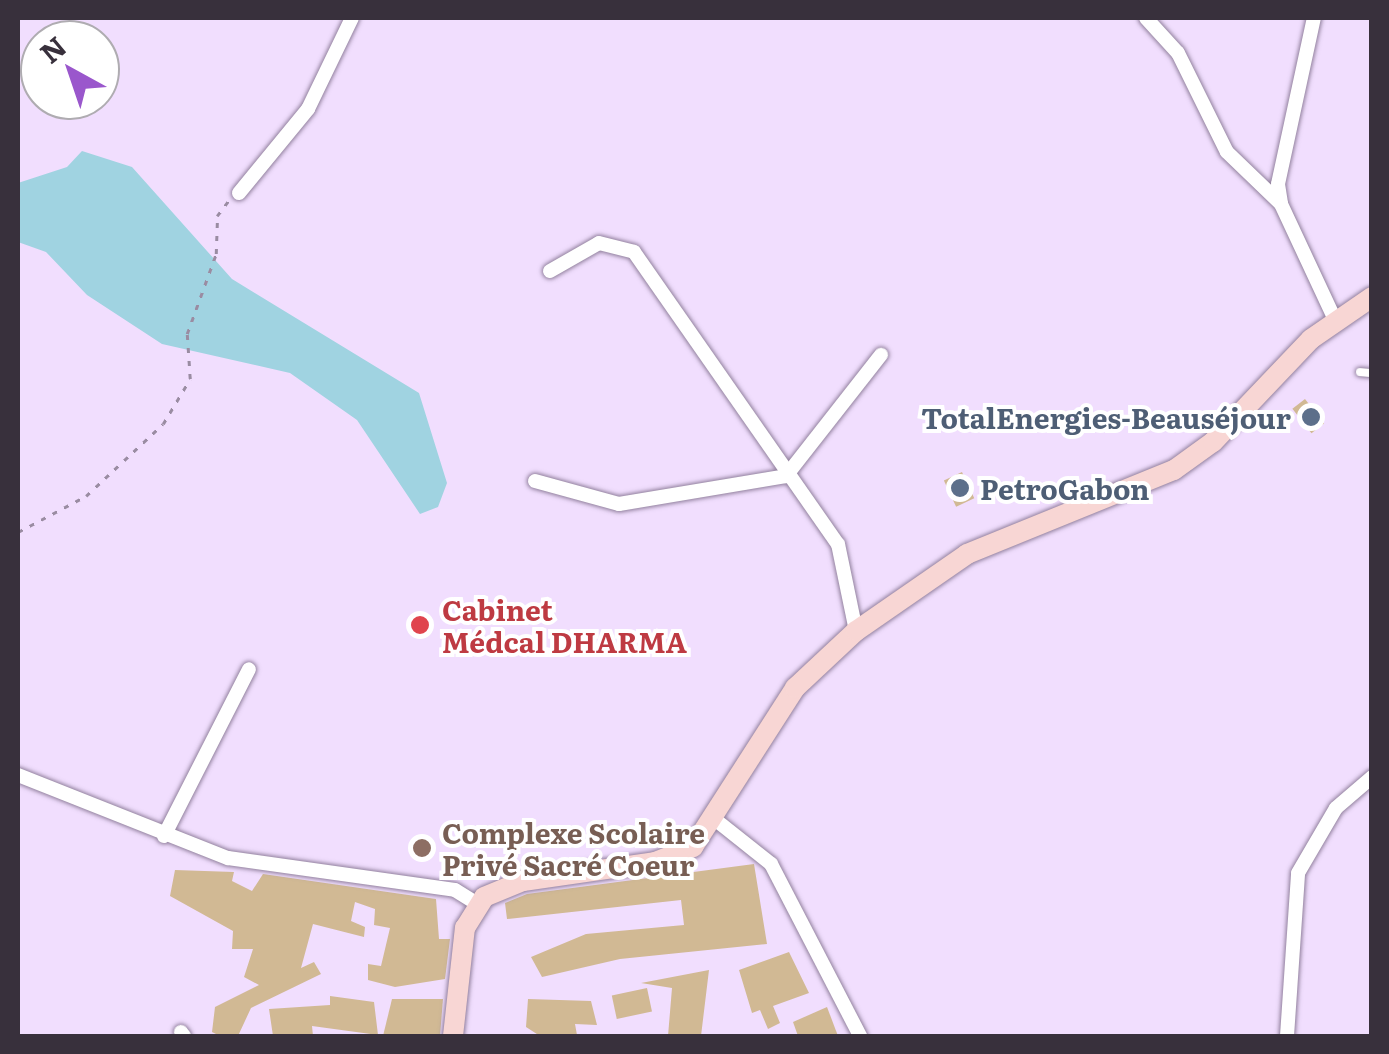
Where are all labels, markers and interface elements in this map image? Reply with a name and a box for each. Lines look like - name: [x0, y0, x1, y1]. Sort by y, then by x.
- north arrow: [20, 20, 120, 120]
- text: N: [30, 25, 75, 72]
- place label: TotalEnergies-Beauséjour: [921, 400, 1291, 434]
- marker: TotalEnergies-Beauséjour: [1300, 406, 1322, 428]
- place label: PetroGabon: [980, 471, 1150, 505]
- marker: PetroGabon: [949, 477, 971, 499]
- place label: Cabinet Médcal DHARMA: [442, 592, 687, 658]
- marker: Cabinet Médcal DHARMA: [407, 612, 433, 638]
- place label: Complexe Scolaire Privé Sacré Coeur: [442, 815, 705, 881]
- marker: Complexe Scolaire Privé Sacré Coeur: [411, 837, 433, 859]

